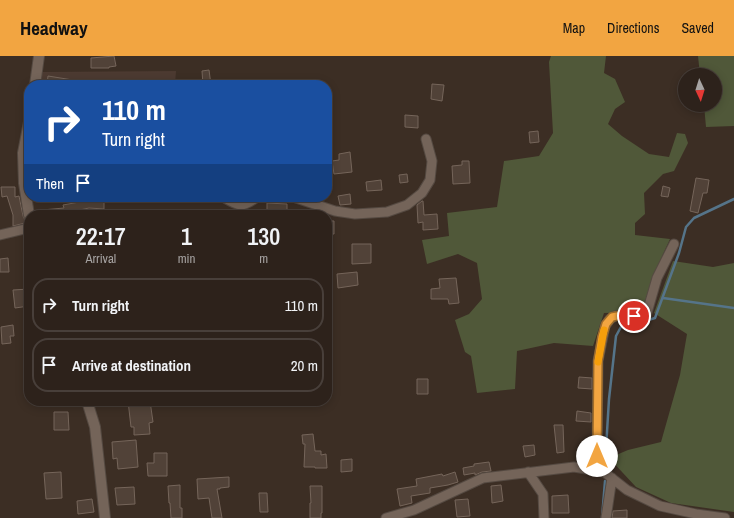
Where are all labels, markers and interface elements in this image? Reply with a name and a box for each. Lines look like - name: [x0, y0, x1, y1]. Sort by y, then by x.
- text: Headway: [20, 15, 88, 41]
- text: Map: [563, 19, 585, 37]
- text: Directions: [607, 19, 659, 37]
- text: Saved: [681, 19, 714, 37]
- north arrow: [678, 68, 722, 112]
- map controls: [678, 68, 722, 112]
- text: 110 m: [102, 91, 166, 129]
- icon: right: [36, 96, 88, 148]
- text: Turn right: [102, 127, 165, 152]
- icon: arrive: [72, 172, 94, 194]
- text: Then: [36, 173, 64, 194]
- text: 22:17: [76, 220, 126, 252]
- text: 1: [181, 220, 192, 252]
- text: 130: [247, 220, 280, 252]
- text: Arrival: [85, 250, 116, 267]
- text: min: [178, 250, 195, 267]
- text: m: [259, 250, 268, 267]
- icon: right: [38, 294, 60, 316]
- text: Turn right: [72, 295, 129, 316]
- text: 110 m: [285, 295, 318, 316]
- pin: [617, 299, 651, 333]
- icon: arrive: [623, 305, 645, 327]
- icon: arrive: [38, 354, 60, 376]
- text: Arrive at destination: [72, 355, 191, 376]
- text: 20 m: [291, 355, 318, 376]
- position arrow: [576, 435, 618, 477]

